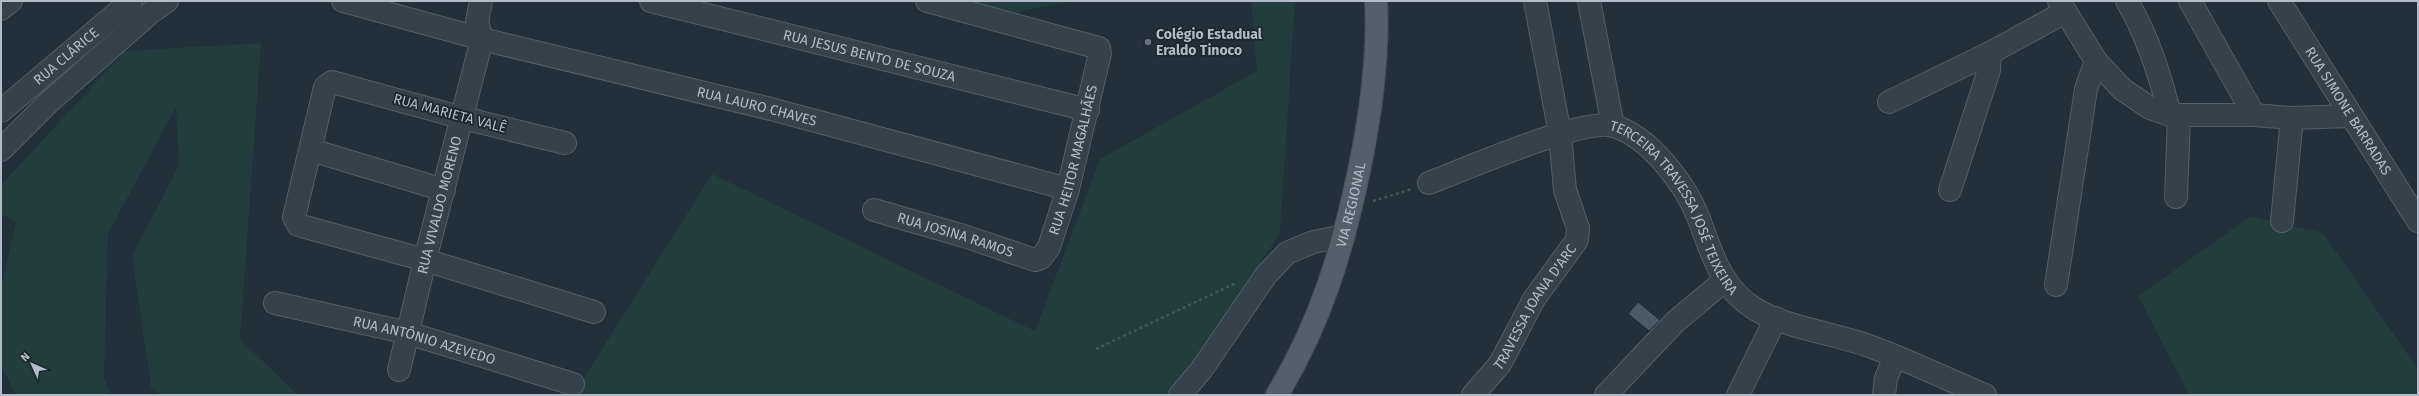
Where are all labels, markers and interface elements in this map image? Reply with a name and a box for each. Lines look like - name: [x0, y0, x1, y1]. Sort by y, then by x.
- street label: RUA CLÁRICE: [30, 24, 102, 89]
- street label: RUA JESUS BENTO DE SOUZA: [781, 26, 957, 86]
- place label: Colégio Estadual Eraldo Tinoco: [1156, 26, 1263, 59]
- marker: Colégio Estadual Eraldo Tinoco: [1143, 37, 1153, 47]
- street label: RUA SIMONE BARRADAS: [2301, 44, 2395, 179]
- street label: RUA LAURO CHAVES: [695, 83, 819, 130]
- street label: RUA HEITOR MAGALHÃES: [1046, 83, 1101, 237]
- street label: RUA MARIETA VALÊ: [391, 89, 509, 137]
- street label: TERCEIRA TRAVESSA JOSÉ TEIXEIRA: [1608, 117, 1741, 298]
- street label: RUA VIVALDO MORENO: [414, 134, 466, 276]
- street label: VIA REGIONAL: [1333, 161, 1370, 249]
- street label: RUA JOSINA RAMOS: [895, 209, 1016, 261]
- street label: TRAVESSA JOANA D'ARC: [1490, 241, 1580, 374]
- street label: RUA ANTÔNIO AZEVEDO: [351, 313, 498, 369]
- north arrow: [12, 344, 52, 384]
- text: N: [18, 350, 32, 364]

